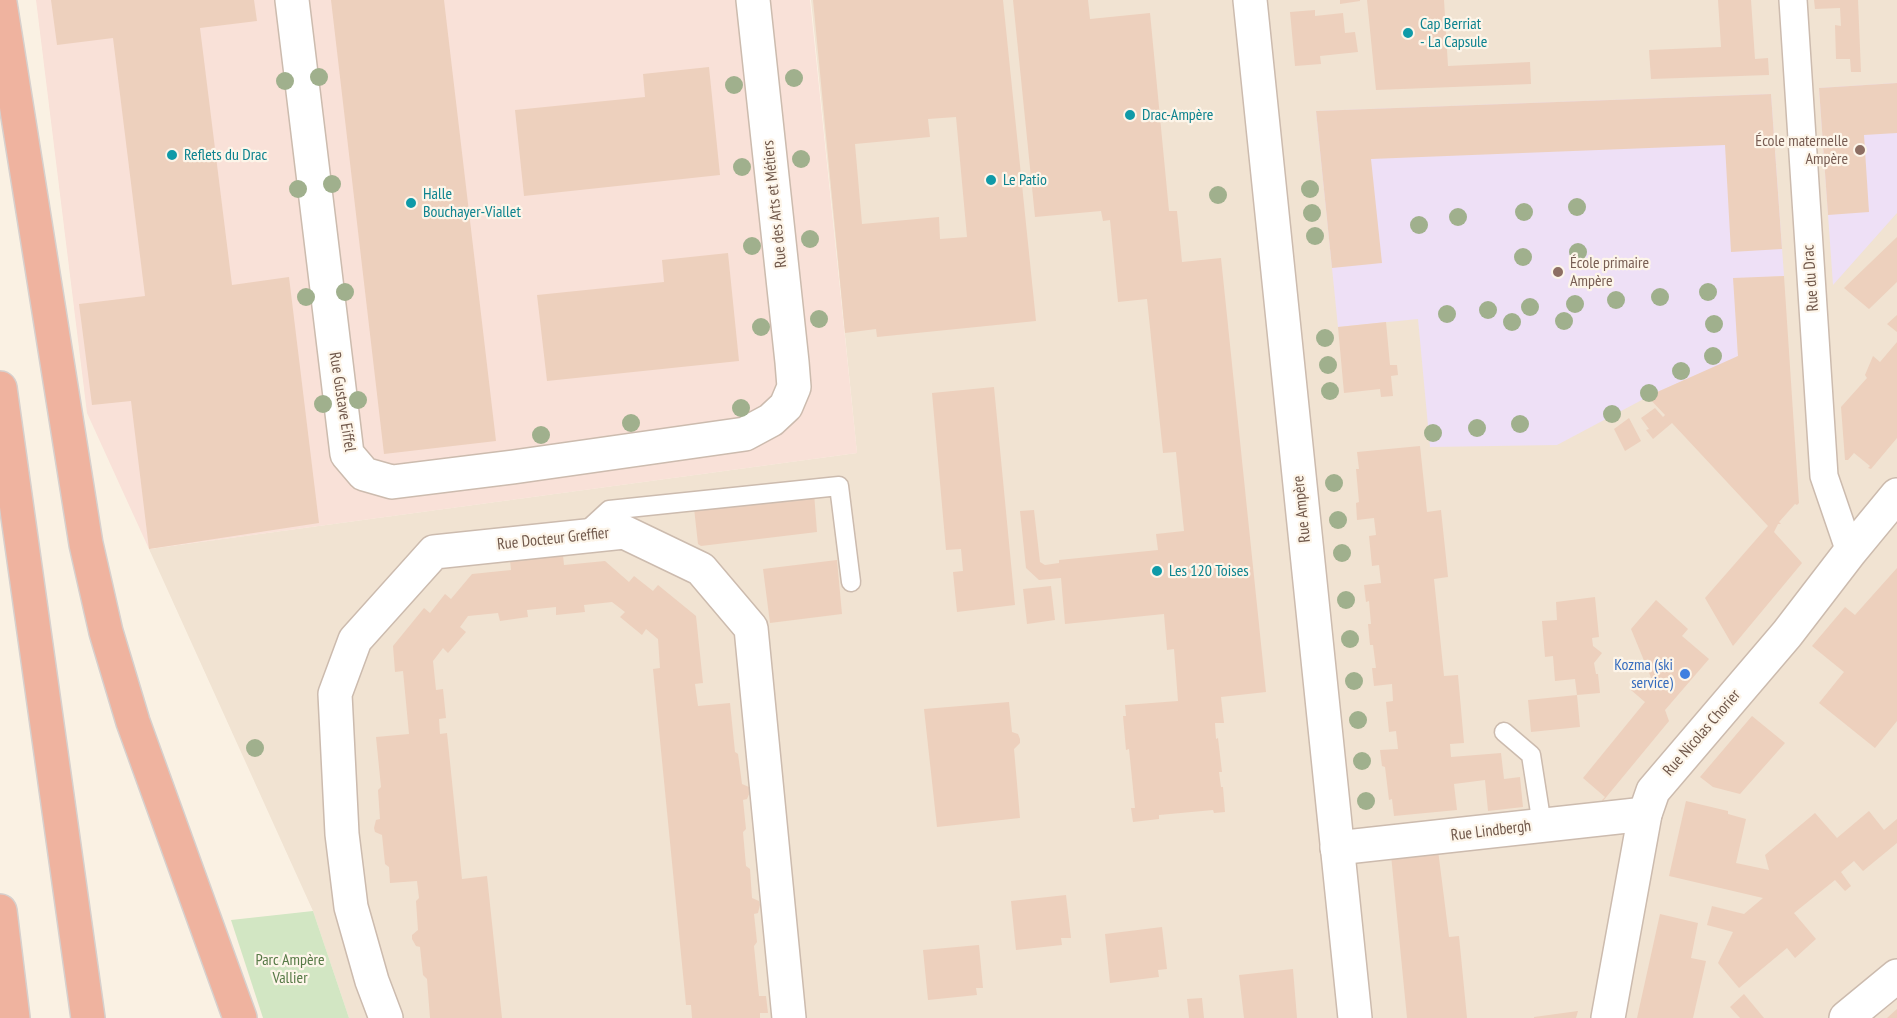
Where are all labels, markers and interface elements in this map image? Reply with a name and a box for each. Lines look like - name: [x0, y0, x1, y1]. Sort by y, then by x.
- place label: Cap Berriat - La Capsule: [1420, 14, 1487, 52]
- marker: Cap Berriat - La Capsule: [1401, 26, 1415, 40]
- place label: Drac-Ampère: [1142, 105, 1213, 125]
- marker: Drac-Ampère: [1123, 108, 1137, 122]
- place label: École maternelle Ampère: [1755, 131, 1848, 169]
- street label: Rue des Arts et Métiers: [759, 139, 791, 269]
- marker: École maternelle Ampère: [1853, 143, 1867, 157]
- place label: Reflets du Drac: [184, 145, 267, 165]
- marker: Reflets du Drac: [165, 148, 179, 162]
- place label: Le Patio: [1003, 170, 1047, 190]
- marker: Le Patio: [984, 173, 998, 187]
- place label: Halle Bouchayer-Viallet: [423, 184, 521, 222]
- marker: Halle Bouchayer-Viallet: [404, 196, 418, 210]
- street label: Rue du Drac: [1799, 244, 1823, 312]
- place label: École primaire Ampère: [1570, 253, 1649, 291]
- marker: École primaire Ampère: [1551, 265, 1565, 279]
- street label: Rue Gustave Eiffel: [325, 351, 359, 453]
- street label: Rue Ampère: [1289, 475, 1315, 543]
- street label: Rue Docteur Greffier: [496, 524, 610, 554]
- place label: Les 120 Toises: [1169, 561, 1249, 581]
- marker: Les 120 Toises: [1150, 564, 1164, 578]
- place label: Kozma (ski service): [1614, 655, 1673, 693]
- marker: Kozma (ski service): [1678, 667, 1692, 681]
- street label: Rue Nicolas Chorier: [1659, 686, 1745, 780]
- street label: Rue Lindbergh: [1450, 817, 1532, 845]
- park label: Parc Ampère Vallier: [255, 950, 325, 988]

